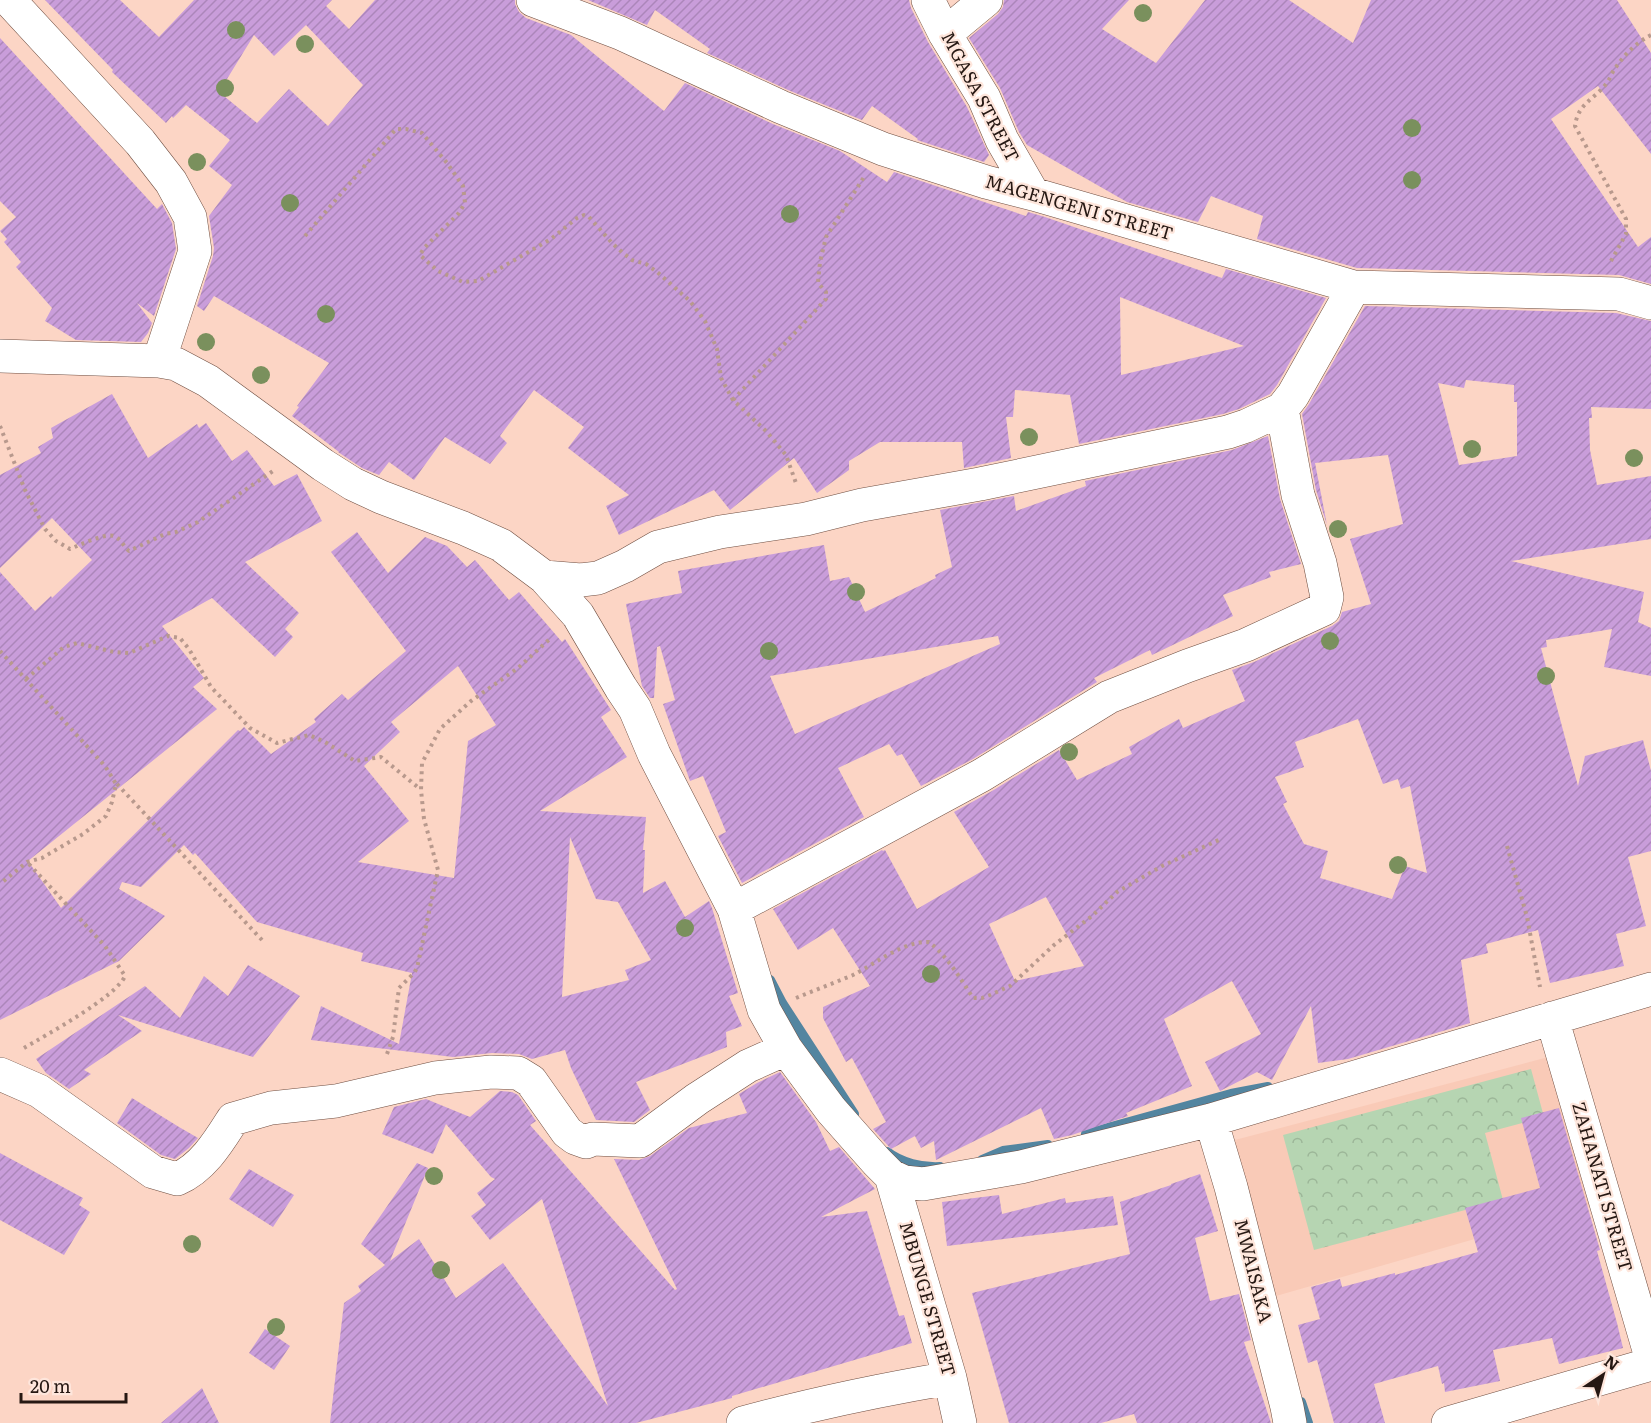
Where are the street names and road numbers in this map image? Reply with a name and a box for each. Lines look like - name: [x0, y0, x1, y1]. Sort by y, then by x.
- street label: MGASA STREET: [936, 26, 1027, 166]
- street label: MAGENGENI STREET: [982, 167, 1176, 246]
- street label: ZAHANATI STREET: [1566, 1098, 1641, 1275]
- street label: MWAISAKA: [1228, 1216, 1280, 1325]
- street label: MBUNGE STREET: [893, 1218, 963, 1379]

